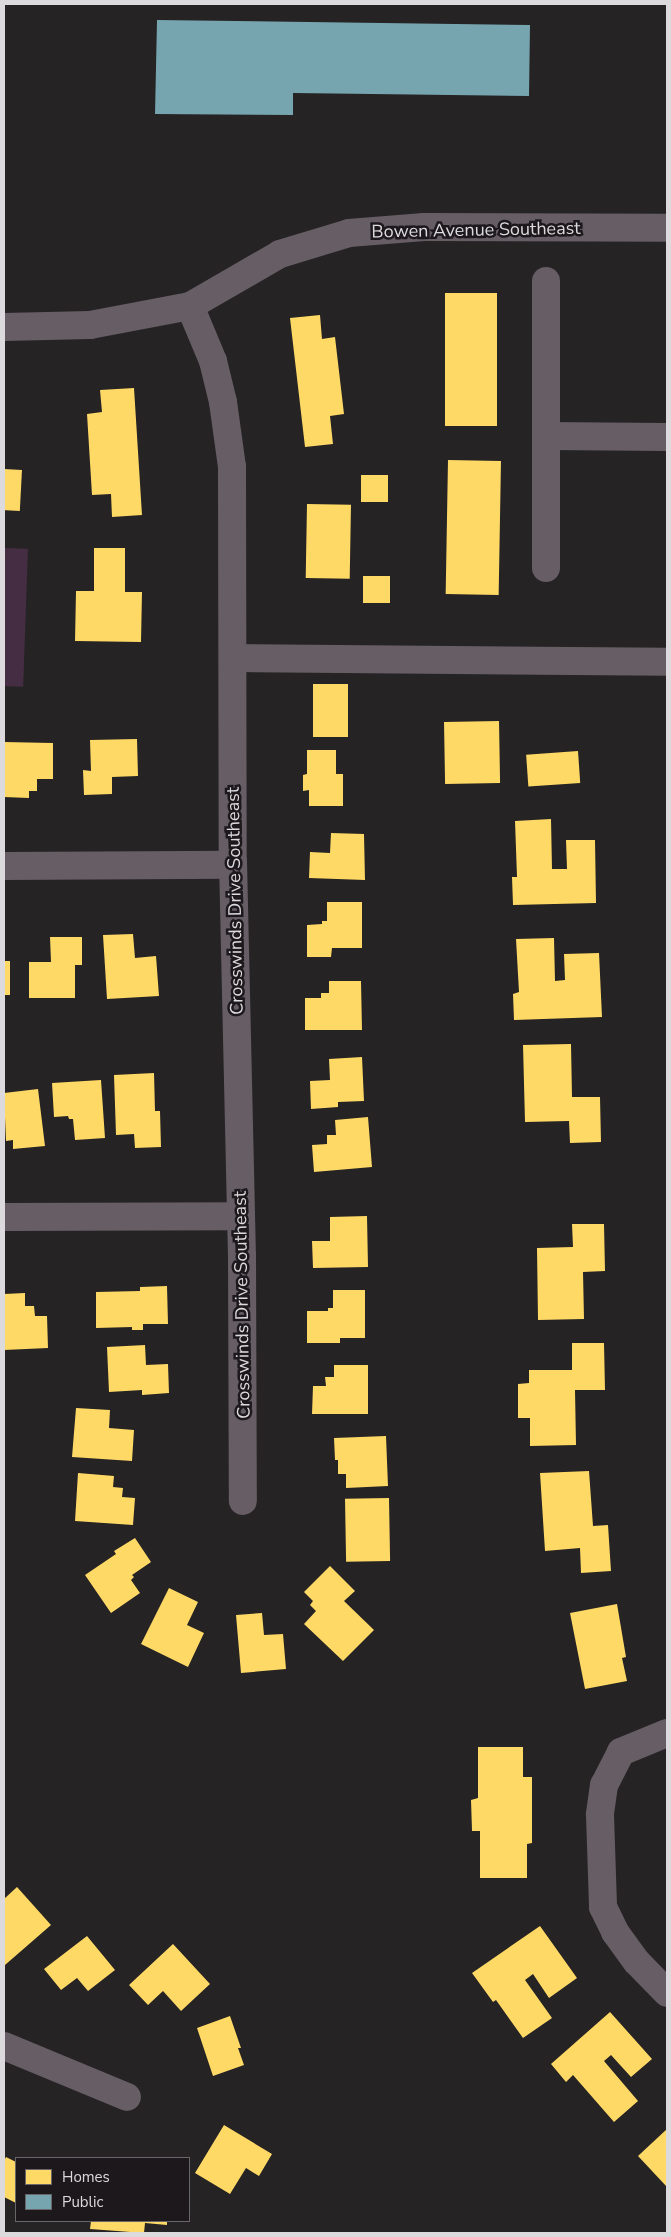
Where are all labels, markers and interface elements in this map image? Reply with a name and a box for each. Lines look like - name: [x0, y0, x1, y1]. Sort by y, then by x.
- street label: Bowen Avenue Southeast: [371, 217, 581, 243]
- street label: Crosswinds Drive Southeast: [222, 787, 248, 1015]
- street label: Crosswinds Drive Southeast: [229, 1191, 255, 1419]
- legend: [15, 2157, 190, 2222]
- text: Homes: [62, 2167, 110, 2187]
- text: Public: [62, 2192, 103, 2212]

